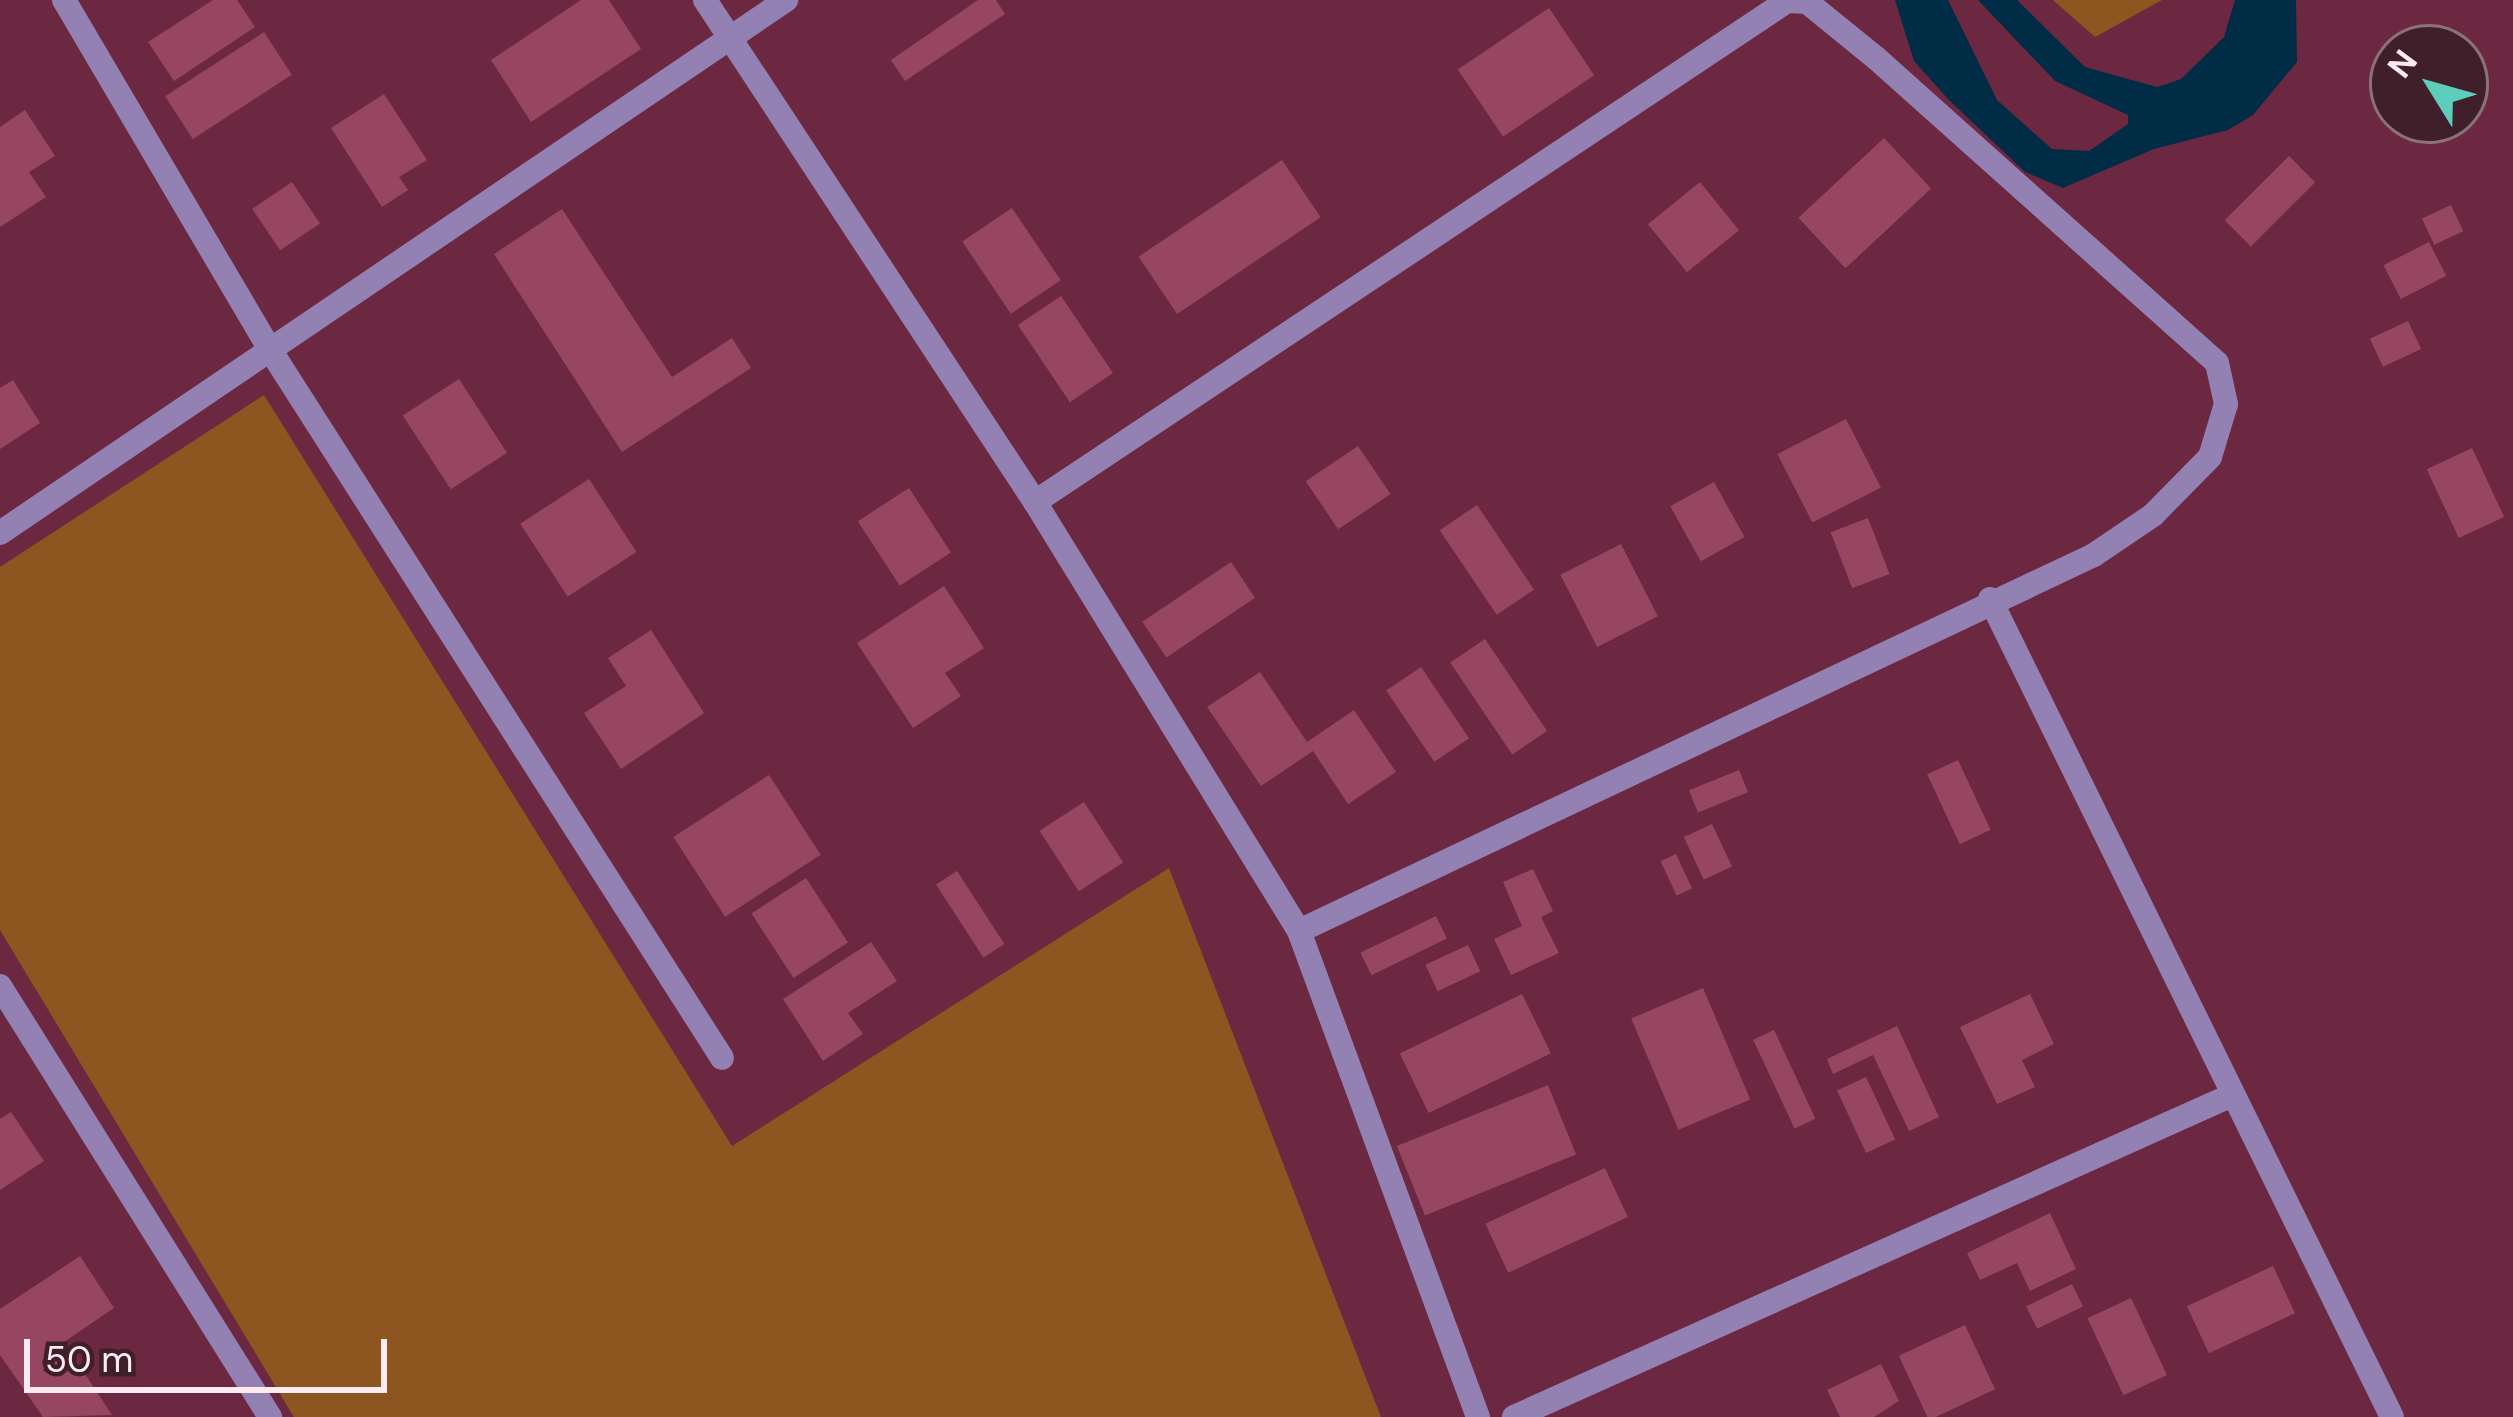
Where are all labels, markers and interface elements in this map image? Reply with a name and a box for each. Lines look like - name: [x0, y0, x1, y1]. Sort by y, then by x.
- north arrow: [2369, 24, 2489, 144]
- text: N: [2378, 41, 2427, 86]
- scale bar: [30, 1315, 393, 1389]
- text: 50 m: [45, 1336, 133, 1383]

